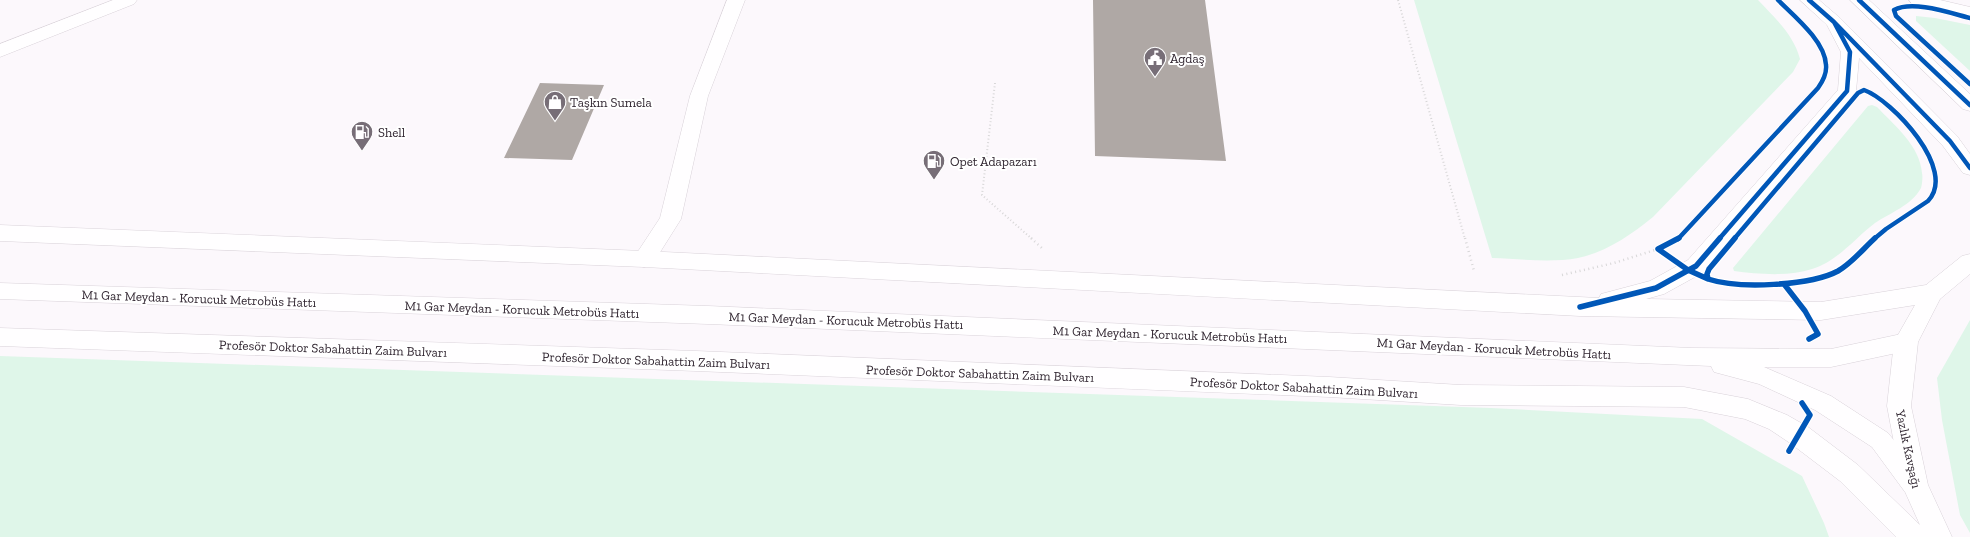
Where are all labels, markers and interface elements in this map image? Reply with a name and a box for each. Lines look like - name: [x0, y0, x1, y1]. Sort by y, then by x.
- public building icon: Agdaş: [1142, 45, 1168, 78]
- place label: Agdaş: [1170, 51, 1205, 66]
- shop icon: Taşkın Sumela: [542, 89, 568, 122]
- place label: Taşkın Sumela: [570, 95, 652, 110]
- fuel station icon: Shell: [349, 119, 375, 152]
- place label: Shell: [378, 125, 406, 140]
- fuel station icon: Opet Adapazarı: [921, 148, 947, 181]
- place label: Opet Adapazarı: [950, 154, 1037, 169]
- street label: M1 Gar Meydan - Korucuk Metrobüs Hattı: [82, 287, 317, 310]
- street label: M1 Gar Meydan - Korucuk Metrobüs Hattı: [405, 298, 640, 321]
- street label: M1 Gar Meydan - Korucuk Metrobüs Hattı: [729, 309, 964, 332]
- street label: M1 Gar Meydan - Korucuk Metrobüs Hattı: [1053, 323, 1288, 346]
- street label: M1 Gar Meydan - Korucuk Metrobüs Hattı: [1376, 335, 1612, 362]
- street label: Profesör Doktor Sabahattin Zaim Bulvarı: [219, 337, 448, 360]
- street label: Profesör Doktor Sabahattin Zaim Bulvarı: [542, 349, 771, 372]
- street label: Profesör Doktor Sabahattin Zaim Bulvarı: [866, 362, 1095, 385]
- street label: Profesör Doktor Sabahattin Zaim Bulvarı: [1190, 374, 1419, 401]
- street label: Yazlık Kavşağı: [1893, 408, 1924, 490]

